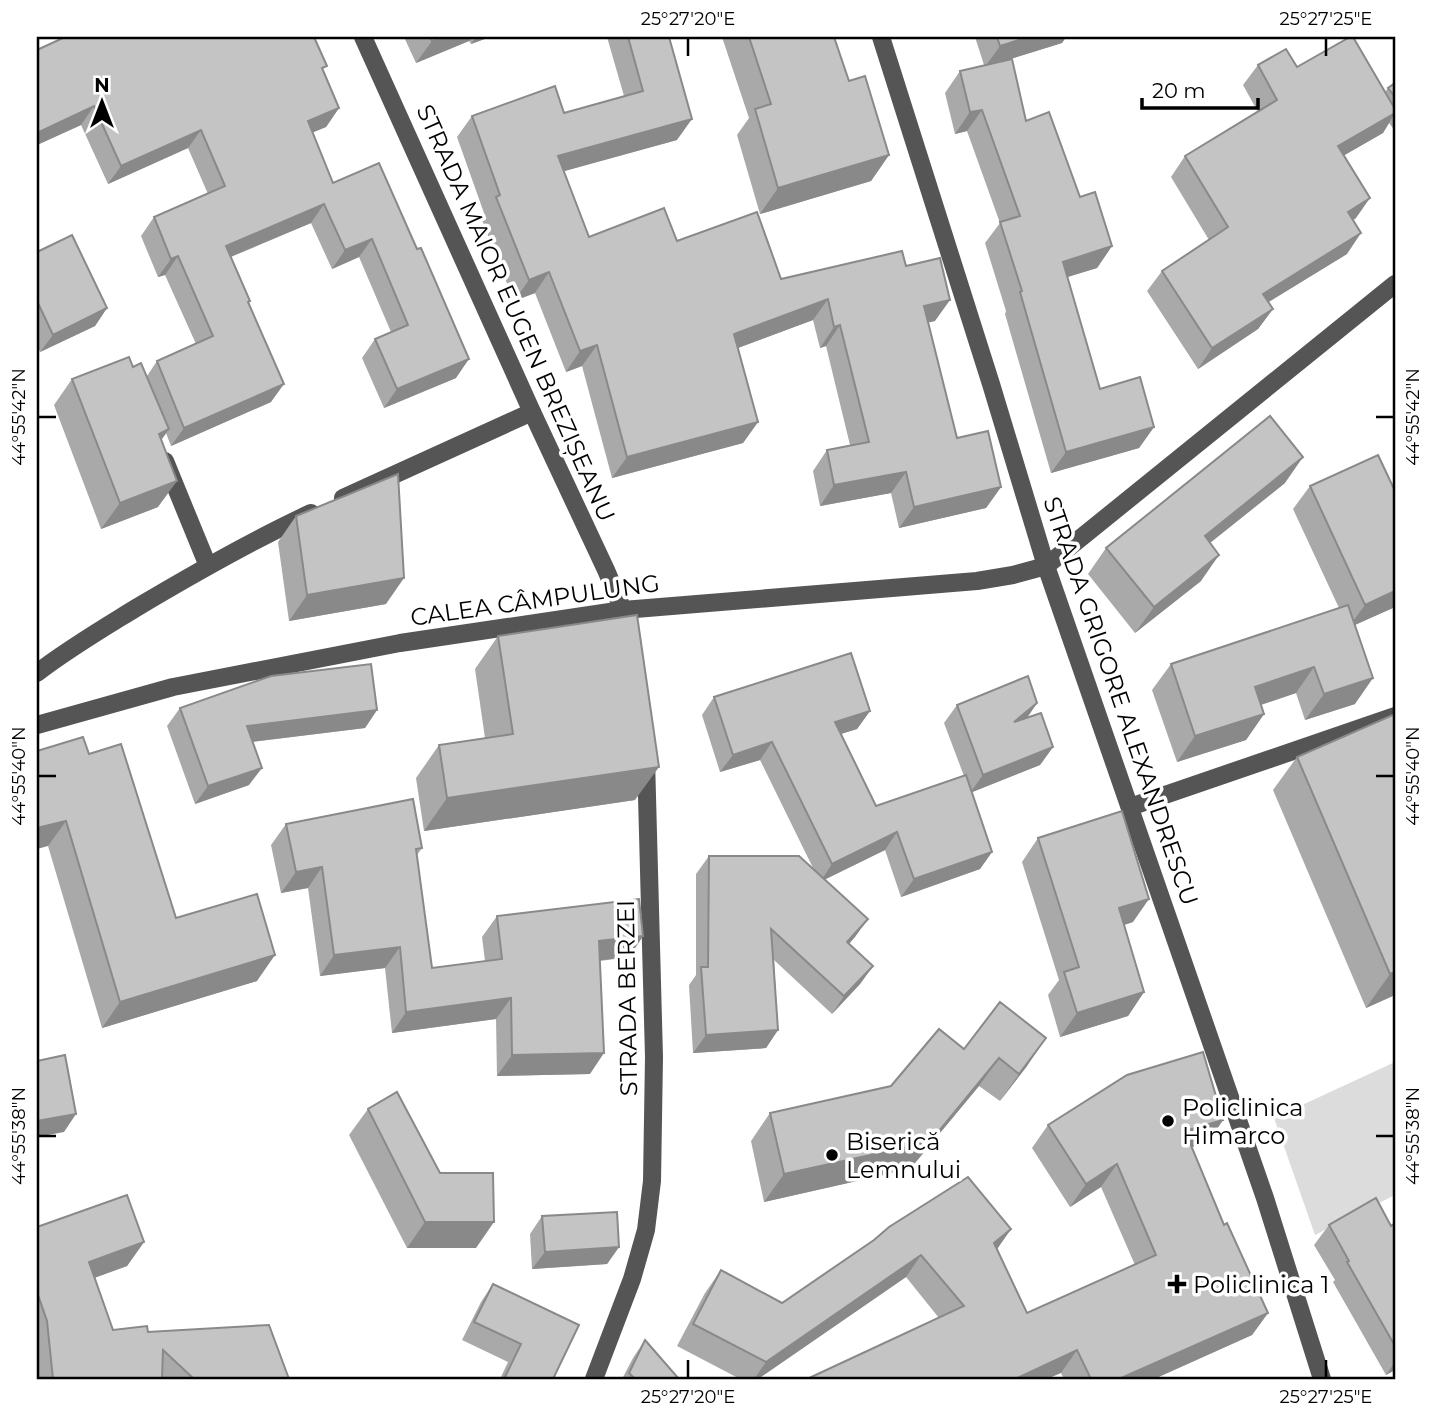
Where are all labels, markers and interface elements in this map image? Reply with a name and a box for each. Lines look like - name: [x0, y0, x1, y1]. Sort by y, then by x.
- text: 25°27'20"E: [641, 8, 735, 30]
- text: 25°27'25"E: [1280, 8, 1372, 30]
- north arrow: [66, 66, 136, 136]
- scale bar: [1142, 66, 1257, 110]
- text: N: [94, 74, 110, 97]
- text: 20 m: [1152, 78, 1206, 103]
- street label: STRADA MAIOR EUGEN BREZIȘEANU: [411, 100, 621, 526]
- text: 44°55'42"N: [8, 368, 30, 466]
- text: 44°55'42"N: [1402, 368, 1424, 466]
- street label: STRADA GRIGORE ALEXANDRESCU: [1037, 493, 1205, 909]
- street label: CALEA CÂMPULUNG: [409, 568, 661, 632]
- text: 44°55'40"N: [8, 726, 30, 826]
- text: 44°55'40"N: [1402, 726, 1424, 826]
- street label: STRADA BERZEI: [611, 900, 643, 1096]
- text: 44°55'38"N: [8, 1087, 30, 1185]
- text: 44°55'38"N: [1402, 1087, 1424, 1185]
- place label: Policlinica Himarco: [1182, 1093, 1303, 1150]
- marker: Policlinica Himarco: [1160, 1113, 1176, 1129]
- place label: Biserică Lemnului: [846, 1127, 961, 1184]
- marker: Biserică Lemnului: [824, 1147, 840, 1163]
- place label: Policlinica 1: [1193, 1270, 1329, 1299]
- marker: Policlinica 1: [1167, 1274, 1187, 1294]
- text: 25°27'20"E: [641, 1386, 735, 1408]
- text: 25°27'25"E: [1280, 1386, 1372, 1408]

